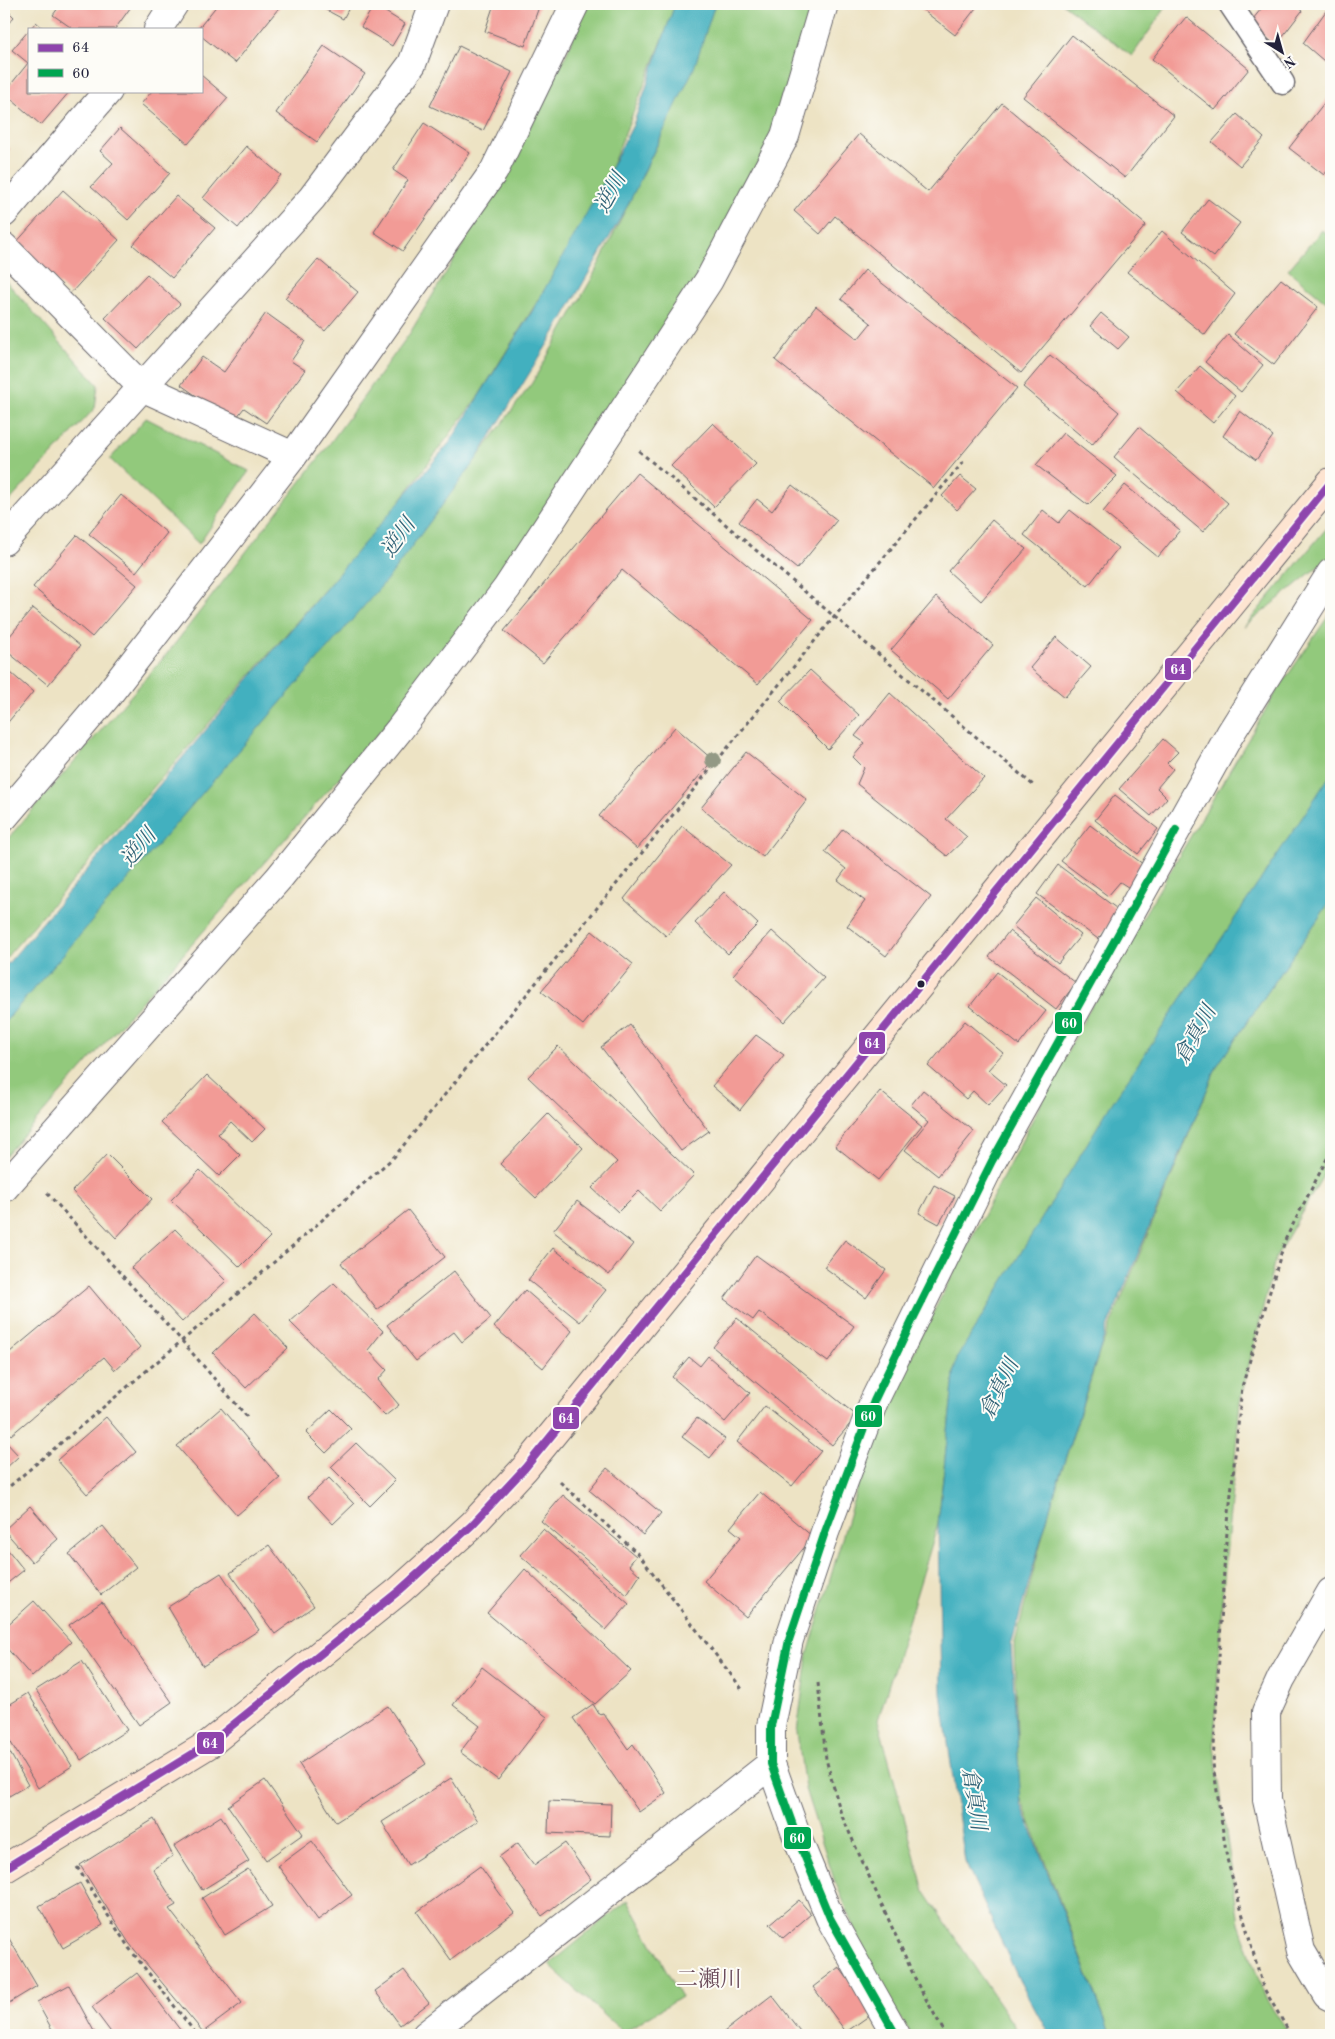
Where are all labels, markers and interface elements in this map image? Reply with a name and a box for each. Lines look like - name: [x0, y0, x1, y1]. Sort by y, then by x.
- legend: [28, 28, 202, 92]
- north arrow: [1258, 28, 1308, 78]
- text: 64: [72, 41, 89, 56]
- text: N: [1280, 53, 1298, 71]
- text: 60: [72, 67, 89, 82]
- water label: 逆川: [590, 167, 631, 216]
- water label: 逆川: [377, 512, 421, 561]
- line badge: 64: [1164, 657, 1192, 681]
- text: 64: [1170, 663, 1186, 677]
- water label: 逆川: [116, 822, 162, 871]
- unlabelled marker: [916, 979, 926, 989]
- water label: 倉真川: [1170, 1000, 1221, 1068]
- line badge: 60: [1054, 1011, 1083, 1035]
- text: 60: [1061, 1017, 1077, 1031]
- line badge: 64: [858, 1031, 886, 1055]
- text: 64: [864, 1037, 880, 1051]
- water label: 倉真川: [975, 1353, 1024, 1422]
- line badge: 60: [854, 1404, 883, 1428]
- line badge: 64: [552, 1406, 580, 1430]
- text: 60: [860, 1410, 876, 1424]
- text: 64: [558, 1412, 574, 1426]
- line badge: 64: [196, 1731, 225, 1755]
- text: 64: [202, 1737, 218, 1751]
- water label: 倉真川: [958, 1766, 991, 1834]
- line badge: 60: [783, 1826, 812, 1850]
- text: 60: [789, 1832, 805, 1846]
- district label: 二瀬川: [676, 1967, 742, 1991]

